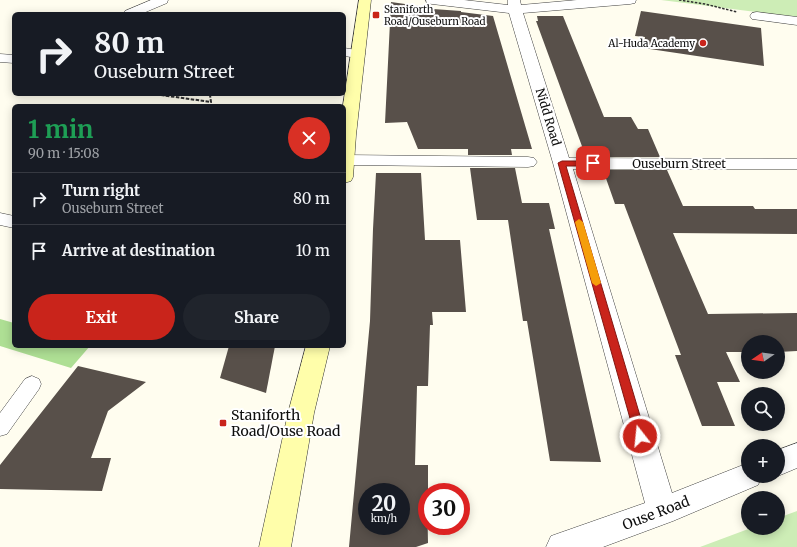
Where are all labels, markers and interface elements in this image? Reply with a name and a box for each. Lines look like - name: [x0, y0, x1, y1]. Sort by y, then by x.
- place label: Staniforth Road/Ouseburn Road: [384, 3, 485, 28]
- marker: Staniforth Road/Ouseburn Road: [371, 10, 381, 20]
- text: 80 m: [94, 25, 165, 61]
- icon: right: [28, 28, 80, 80]
- place label: Al-Huda Academy: [607, 37, 695, 50]
- marker: Al-Huda Academy: [698, 38, 708, 48]
- text: Ouseburn Street: [94, 60, 235, 83]
- street label: Nidd Road: [533, 86, 564, 147]
- text: 1 min: [28, 114, 93, 145]
- button: close: [288, 117, 330, 159]
- text: 90 m · 15:08: [28, 145, 99, 162]
- pin: [576, 146, 610, 180]
- icon: arrive: [582, 152, 604, 174]
- street label: Ouseburn Street: [632, 156, 726, 171]
- text: Turn right: [62, 181, 140, 200]
- icon: right: [28, 188, 50, 210]
- text: 80 m: [293, 189, 330, 208]
- text: Ouseburn Street: [62, 200, 163, 217]
- icon: arrive: [28, 240, 50, 262]
- text: Arrive at destination: [62, 241, 215, 260]
- text: 10 m: [296, 241, 330, 260]
- button: Exit: [28, 294, 175, 340]
- button: Share: [183, 294, 330, 340]
- north arrow: [741, 335, 785, 379]
- map controls: [741, 335, 785, 535]
- button: search: [741, 387, 785, 431]
- place label: Staniforth Road/Ouse Road: [231, 406, 341, 440]
- position arrow: [619, 415, 661, 457]
- marker: Staniforth Road/Ouse Road: [218, 418, 228, 428]
- button: +: [741, 439, 785, 483]
- speed limit sign: 30: [418, 483, 470, 535]
- text: 20: [372, 491, 396, 516]
- button: −: [741, 491, 785, 535]
- street label: Ouse Road: [620, 492, 693, 534]
- text: km/h: [371, 512, 397, 525]

